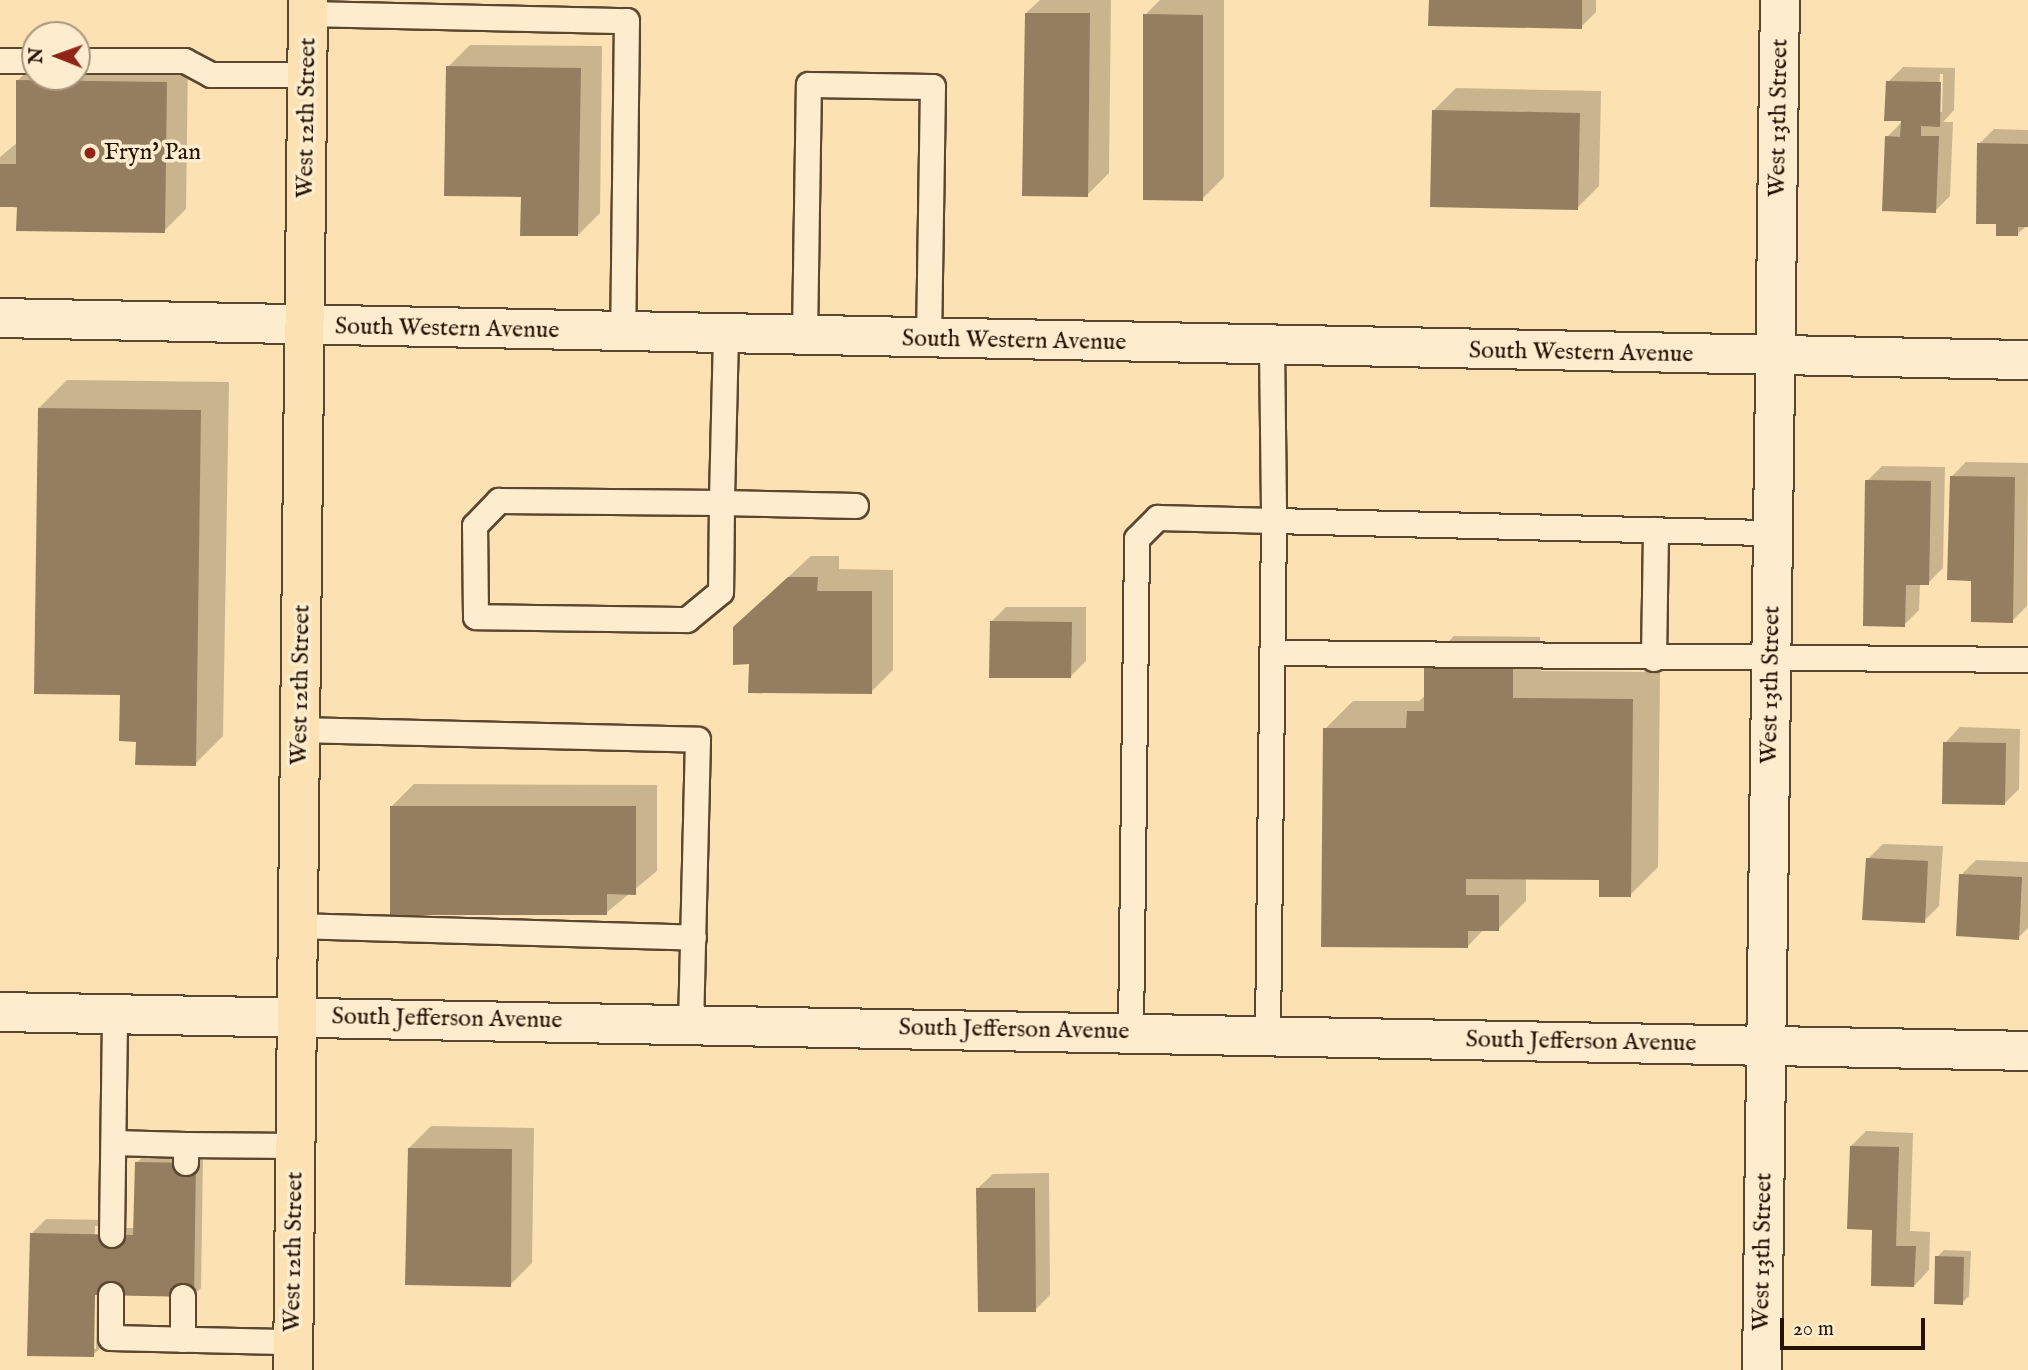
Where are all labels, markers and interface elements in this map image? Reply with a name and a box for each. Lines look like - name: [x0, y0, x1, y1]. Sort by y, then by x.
- north arrow: [21, 21, 91, 91]
- street label: West 12th Street: [291, 37, 323, 199]
- street label: West 13th Street: [1763, 39, 1795, 197]
- text: N: [25, 47, 49, 64]
- place label: Fryn' Pan: [104, 139, 201, 167]
- marker: Fryn' Pan: [82, 145, 98, 161]
- street label: South Western Avenue: [335, 313, 559, 345]
- street label: South Western Avenue: [902, 325, 1126, 357]
- street label: South Western Avenue: [1469, 337, 1693, 369]
- street label: West 12th Street: [285, 604, 317, 766]
- street label: West 13th Street: [1755, 606, 1787, 764]
- street label: South Jefferson Avenue: [331, 1003, 563, 1035]
- street label: South Jefferson Avenue: [898, 1014, 1130, 1046]
- street label: South Jefferson Avenue: [1465, 1026, 1697, 1058]
- street label: West 12th Street: [278, 1171, 310, 1333]
- street label: West 13th Street: [1747, 1173, 1779, 1331]
- scale bar: [1783, 1304, 1928, 1348]
- text: 20 m: [1793, 1316, 1834, 1343]

